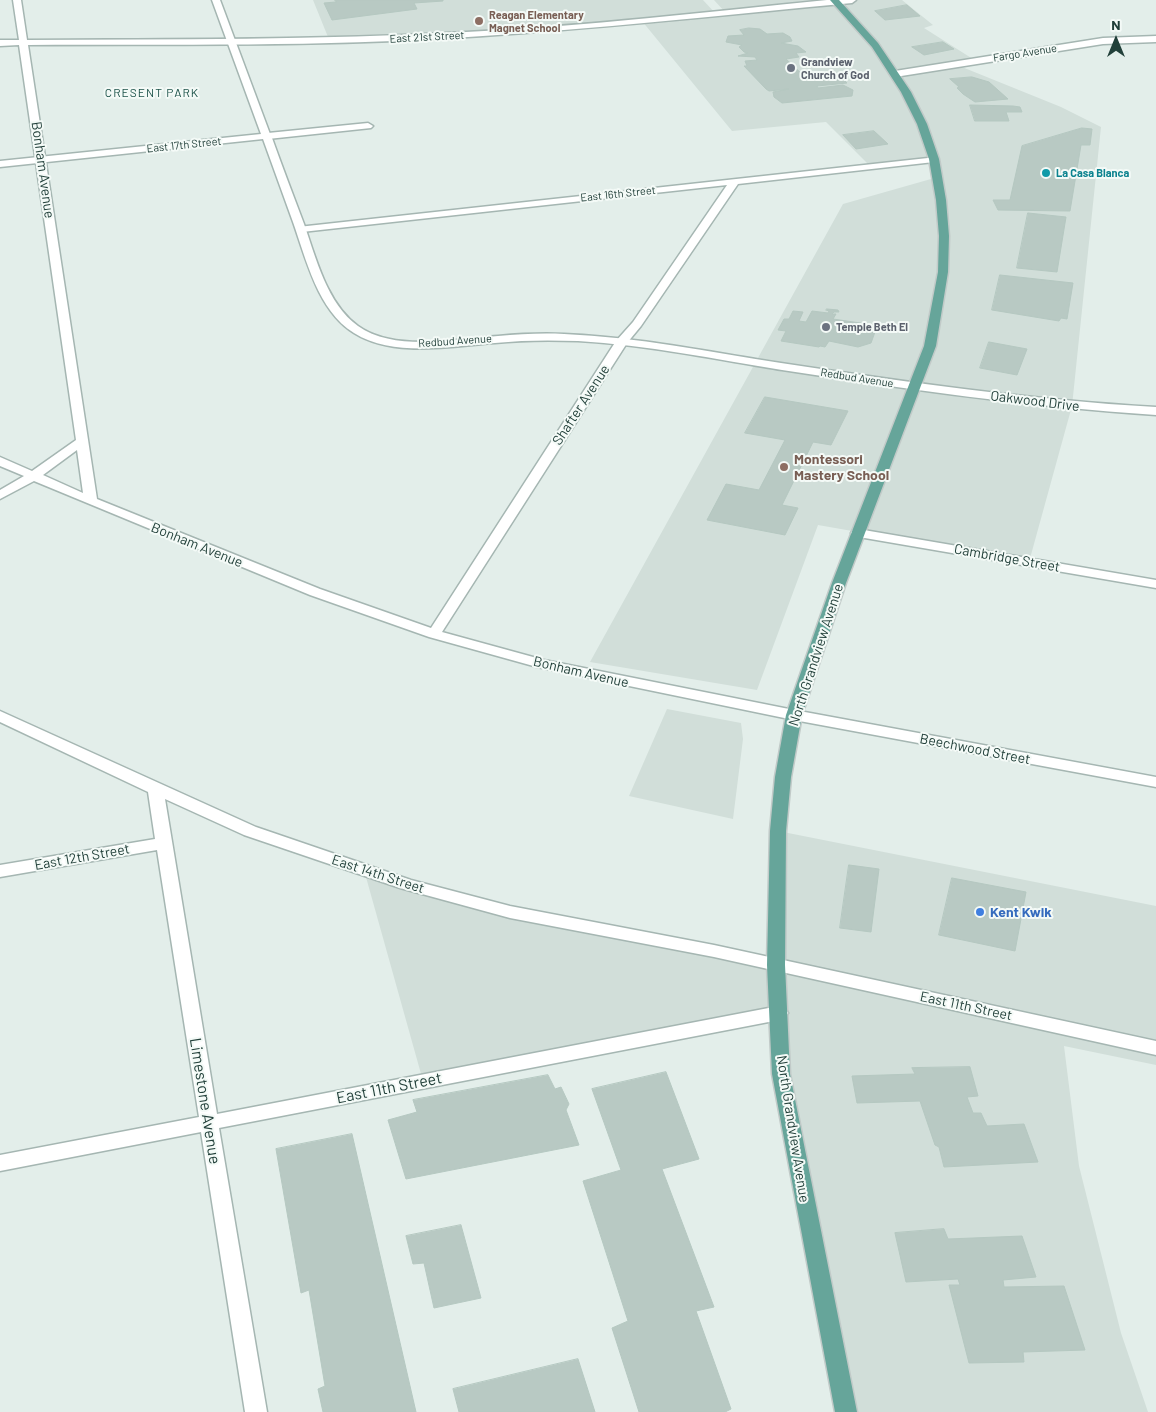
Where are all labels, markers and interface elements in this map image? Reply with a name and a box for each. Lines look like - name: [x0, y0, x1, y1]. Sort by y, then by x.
- place label: Reagan Elementary Magnet School: [489, 8, 584, 34]
- marker: Reagan Elementary Magnet School: [473, 15, 485, 27]
- north arrow: [1091, 15, 1141, 65]
- text: N: [1111, 16, 1121, 33]
- street label: East 21st Street: [389, 28, 465, 46]
- street label: Fargo Avenue: [992, 41, 1058, 65]
- place label: Grandview Church of God: [801, 55, 869, 81]
- marker: Grandview Church of God: [785, 62, 797, 74]
- district label: CRESENT PARK: [103, 86, 201, 100]
- street label: Bonham Avenue: [28, 121, 58, 219]
- street label: East 17th Street: [146, 135, 222, 155]
- place label: La Casa Blanca: [1056, 166, 1129, 180]
- marker: La Casa Blanca: [1040, 167, 1052, 179]
- street label: East 16th Street: [580, 183, 656, 205]
- place label: Temple Beth El: [836, 320, 908, 334]
- marker: Temple Beth El: [820, 321, 832, 333]
- street label: Redbud Avenue: [418, 332, 492, 350]
- street label: Shafter Avenue: [549, 362, 613, 448]
- street label: Redbud Avenue: [820, 366, 894, 390]
- street label: Oakwood Drive: [990, 387, 1080, 415]
- place label: Montessori Mastery School: [794, 451, 889, 484]
- marker: Montessori Mastery School: [778, 461, 790, 473]
- street label: Bonham Avenue: [149, 519, 245, 571]
- street label: Cambridge Street: [953, 540, 1061, 576]
- street label: North Grandview Avenue: [785, 582, 847, 728]
- street label: Bonham Avenue: [532, 653, 630, 691]
- street label: Beechwood Street: [918, 730, 1032, 768]
- street label: East 12th Street: [33, 840, 131, 874]
- street label: East 14th Street: [330, 851, 426, 897]
- place label: Kent Kwik: [990, 904, 1052, 920]
- marker: Kent Kwik: [974, 906, 986, 918]
- street label: East 11th Street: [918, 988, 1014, 1024]
- street label: Limestone Avenue: [186, 1036, 224, 1166]
- street label: North Grandview Avenue: [773, 1054, 813, 1204]
- street label: East 11th Street: [335, 1068, 443, 1108]

